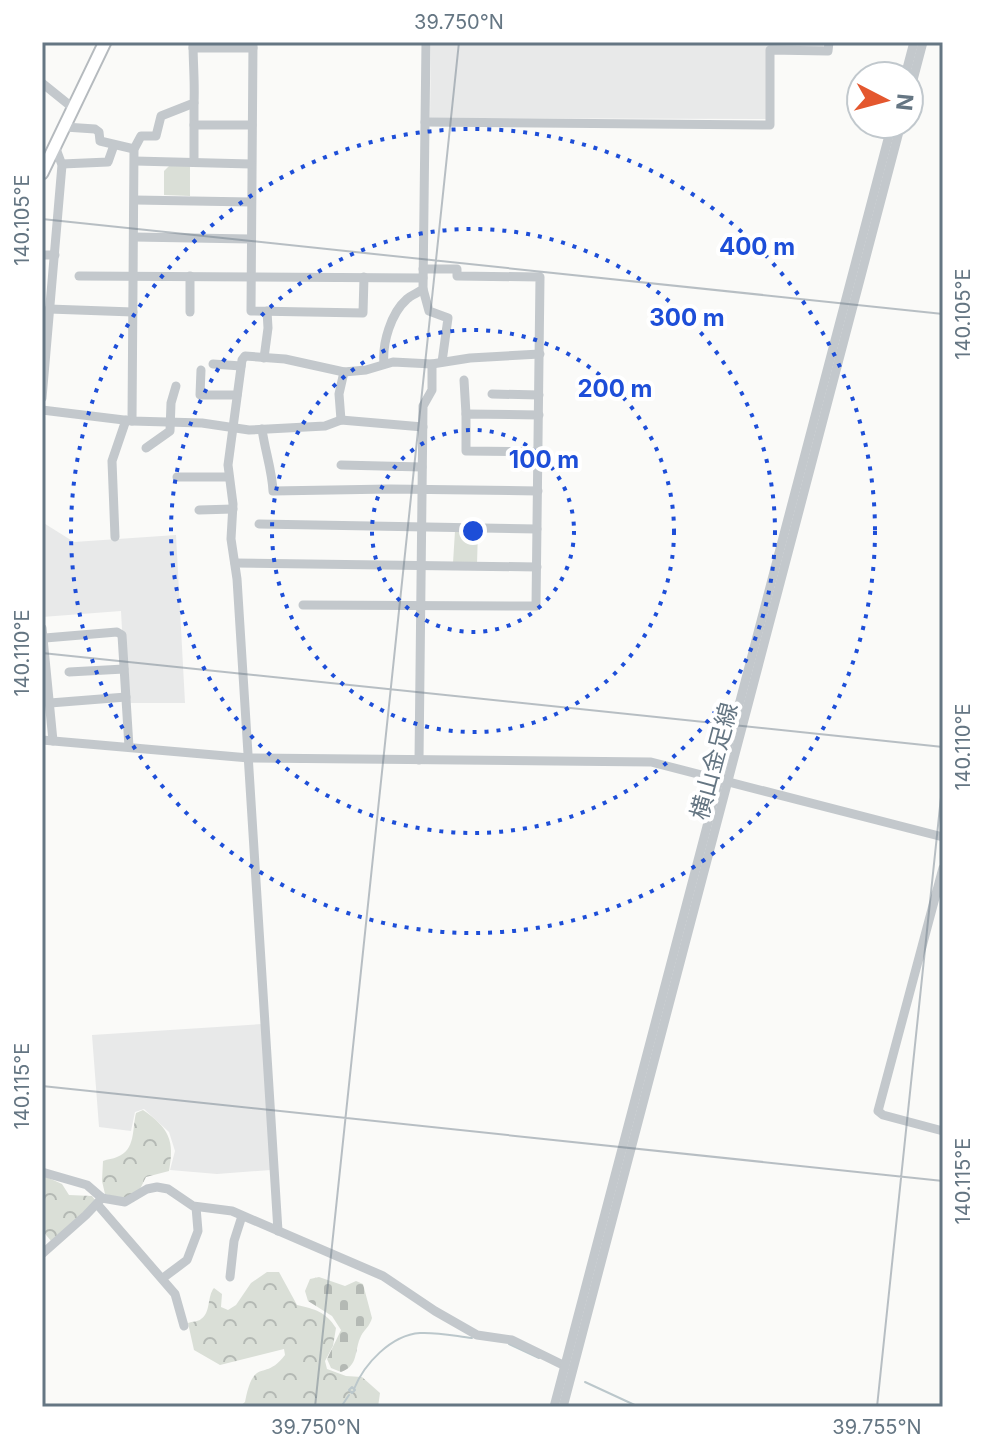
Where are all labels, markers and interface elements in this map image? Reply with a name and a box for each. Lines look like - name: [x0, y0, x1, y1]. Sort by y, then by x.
- text: 39.750°N: [414, 10, 504, 34]
- north arrow: [845, 60, 925, 140]
- text: N: [891, 92, 919, 112]
- text: 140.105°E: [10, 174, 34, 266]
- text: 400 m: [719, 232, 795, 261]
- text: 140.105°E: [951, 268, 975, 360]
- text: 300 m: [649, 303, 725, 332]
- text: 200 m: [577, 374, 653, 403]
- text: 100 m: [509, 445, 579, 474]
- centre of rings: [459, 517, 487, 545]
- text: 140.110°E: [10, 609, 34, 697]
- street label: 横山金足線: [684, 699, 744, 823]
- text: 140.110°E: [951, 703, 975, 791]
- text: 140.115°E: [10, 1043, 34, 1129]
- text: 140.115°E: [951, 1138, 975, 1224]
- text: 39.750°N: [271, 1415, 361, 1439]
- text: 39.755°N: [832, 1415, 922, 1439]

